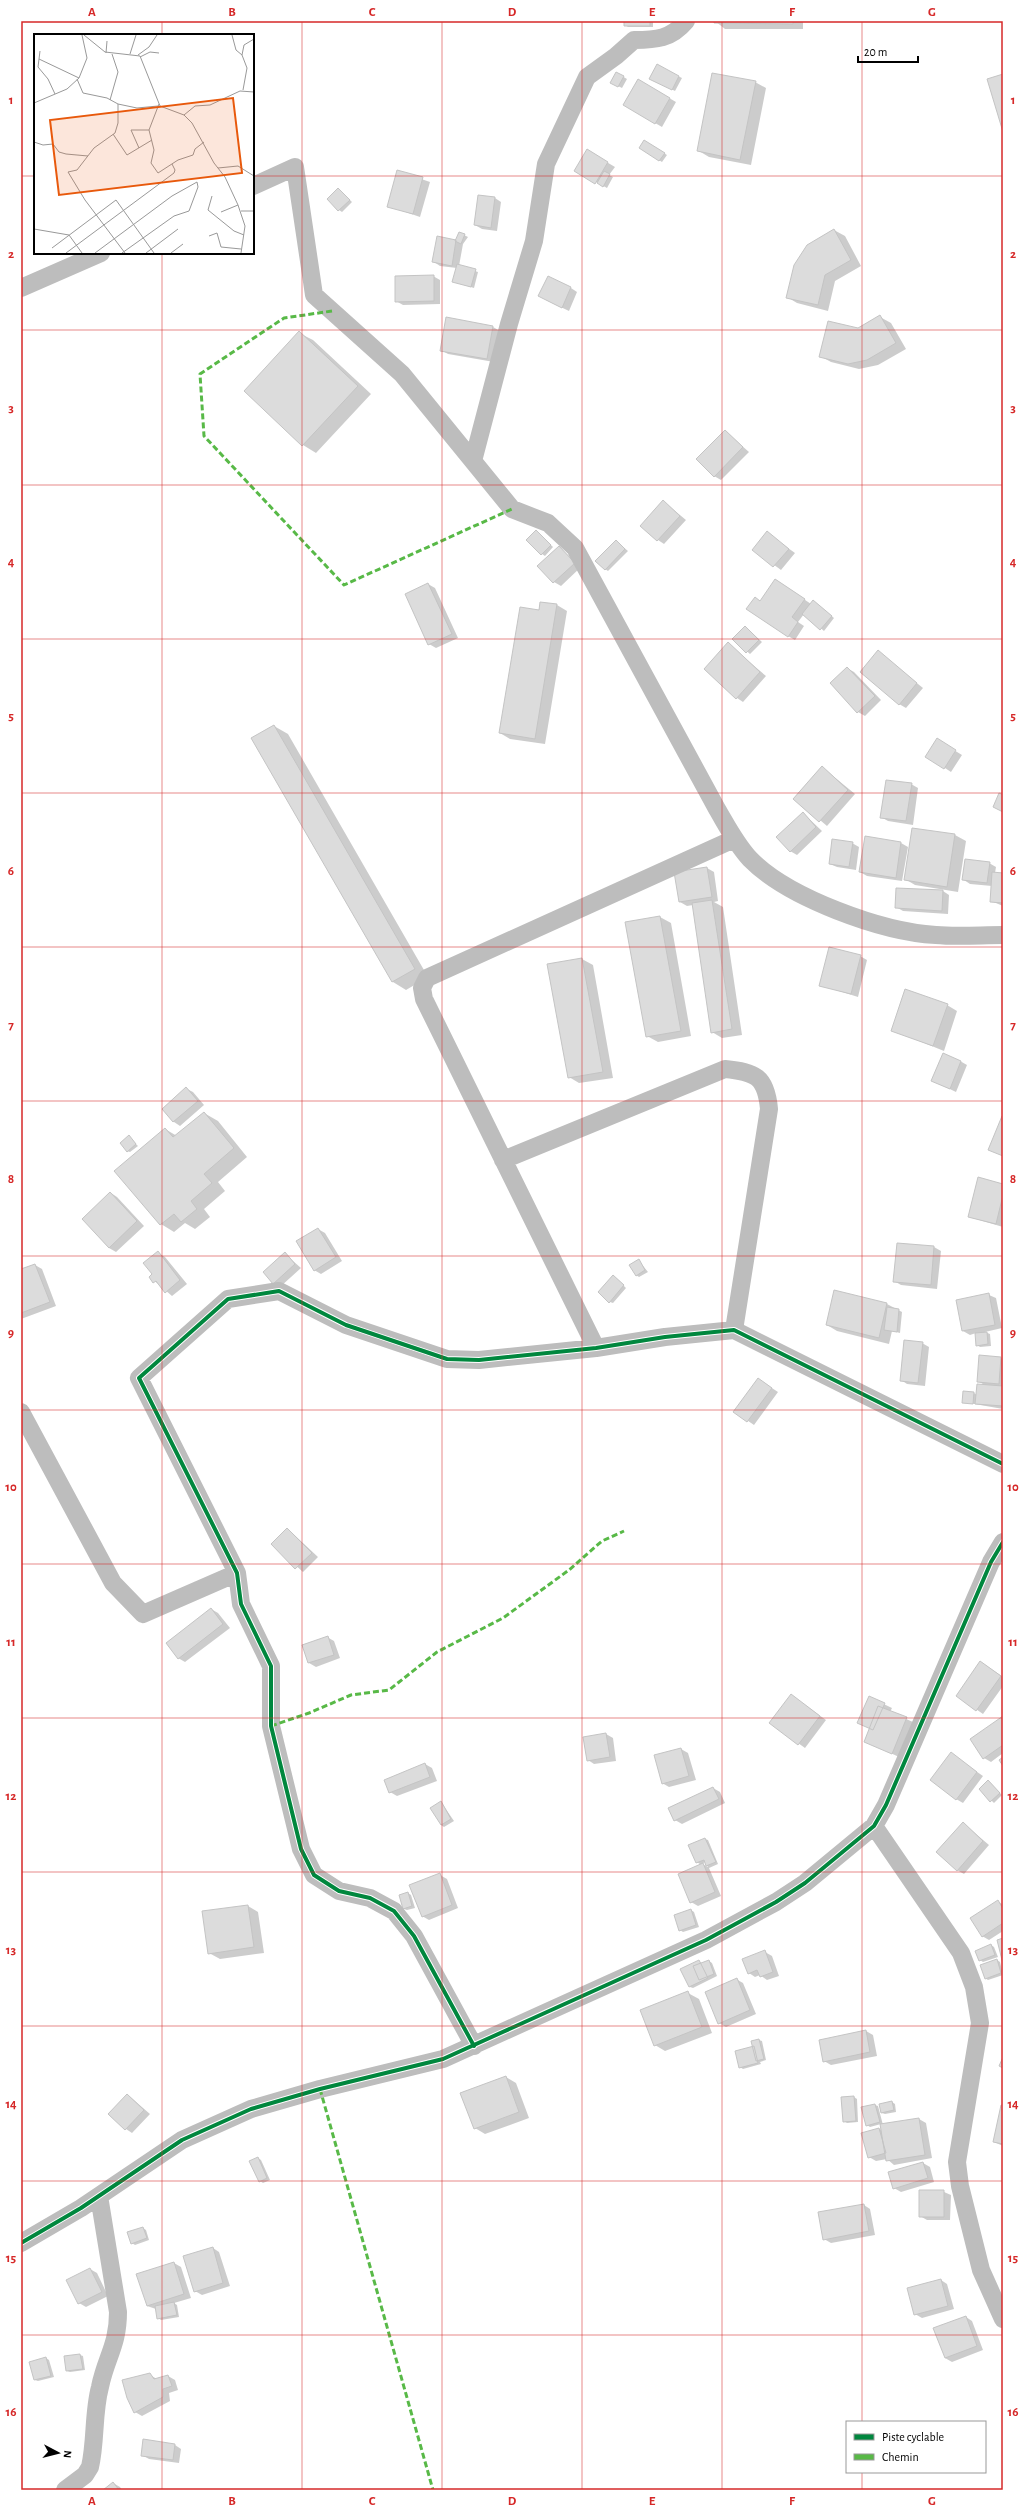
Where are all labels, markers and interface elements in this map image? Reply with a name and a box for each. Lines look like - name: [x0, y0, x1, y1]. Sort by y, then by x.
- text: A: [88, 6, 96, 19]
- text: B: [228, 6, 236, 19]
- text: C: [369, 6, 376, 19]
- text: D: [508, 6, 517, 19]
- text: E: [649, 6, 656, 19]
- text: F: [789, 6, 796, 19]
- text: G: [928, 6, 936, 19]
- inset map: [34, 34, 254, 254]
- scale bar: [858, 38, 918, 64]
- text: 20 m: [864, 46, 887, 58]
- text: 1: [9, 94, 13, 107]
- text: 1: [1011, 94, 1015, 107]
- text: 2: [8, 248, 14, 261]
- text: 2: [1010, 248, 1016, 261]
- text: 3: [8, 402, 14, 415]
- text: 3: [1010, 402, 1016, 415]
- text: 4: [8, 556, 15, 569]
- text: 4: [1010, 556, 1017, 569]
- text: 5: [8, 710, 14, 723]
- text: 5: [1010, 710, 1016, 723]
- text: 6: [8, 865, 14, 878]
- text: 6: [1010, 865, 1016, 878]
- text: 7: [8, 1019, 14, 1032]
- text: 7: [1010, 1019, 1016, 1032]
- text: 8: [8, 1173, 14, 1186]
- text: 8: [1010, 1173, 1016, 1186]
- text: 9: [8, 1327, 14, 1340]
- text: 9: [1010, 1327, 1016, 1340]
- text: 10: [5, 1481, 17, 1494]
- text: 10: [1007, 1481, 1019, 1494]
- text: 11: [6, 1636, 16, 1649]
- text: 11: [1008, 1636, 1018, 1649]
- text: 12: [6, 1790, 16, 1803]
- text: 12: [1008, 1790, 1018, 1803]
- text: 13: [6, 1944, 17, 1957]
- text: 13: [1008, 1944, 1019, 1957]
- text: 14: [5, 2098, 17, 2111]
- text: 14: [1007, 2098, 1019, 2111]
- text: 15: [6, 2252, 17, 2265]
- text: 15: [1008, 2252, 1019, 2265]
- text: 16: [6, 2406, 16, 2419]
- text: 16: [1008, 2406, 1018, 2419]
- legend: [846, 2421, 986, 2473]
- text: Piste cyclable: [882, 2431, 944, 2444]
- north arrow: [38, 2433, 78, 2473]
- text: N: [62, 2450, 73, 2459]
- text: Chemin: [882, 2451, 919, 2463]
- text: A: [88, 2495, 96, 2508]
- text: B: [228, 2495, 236, 2508]
- text: C: [369, 2495, 376, 2508]
- text: D: [508, 2495, 517, 2508]
- text: E: [649, 2495, 656, 2508]
- text: F: [789, 2495, 796, 2508]
- text: G: [928, 2495, 936, 2508]

